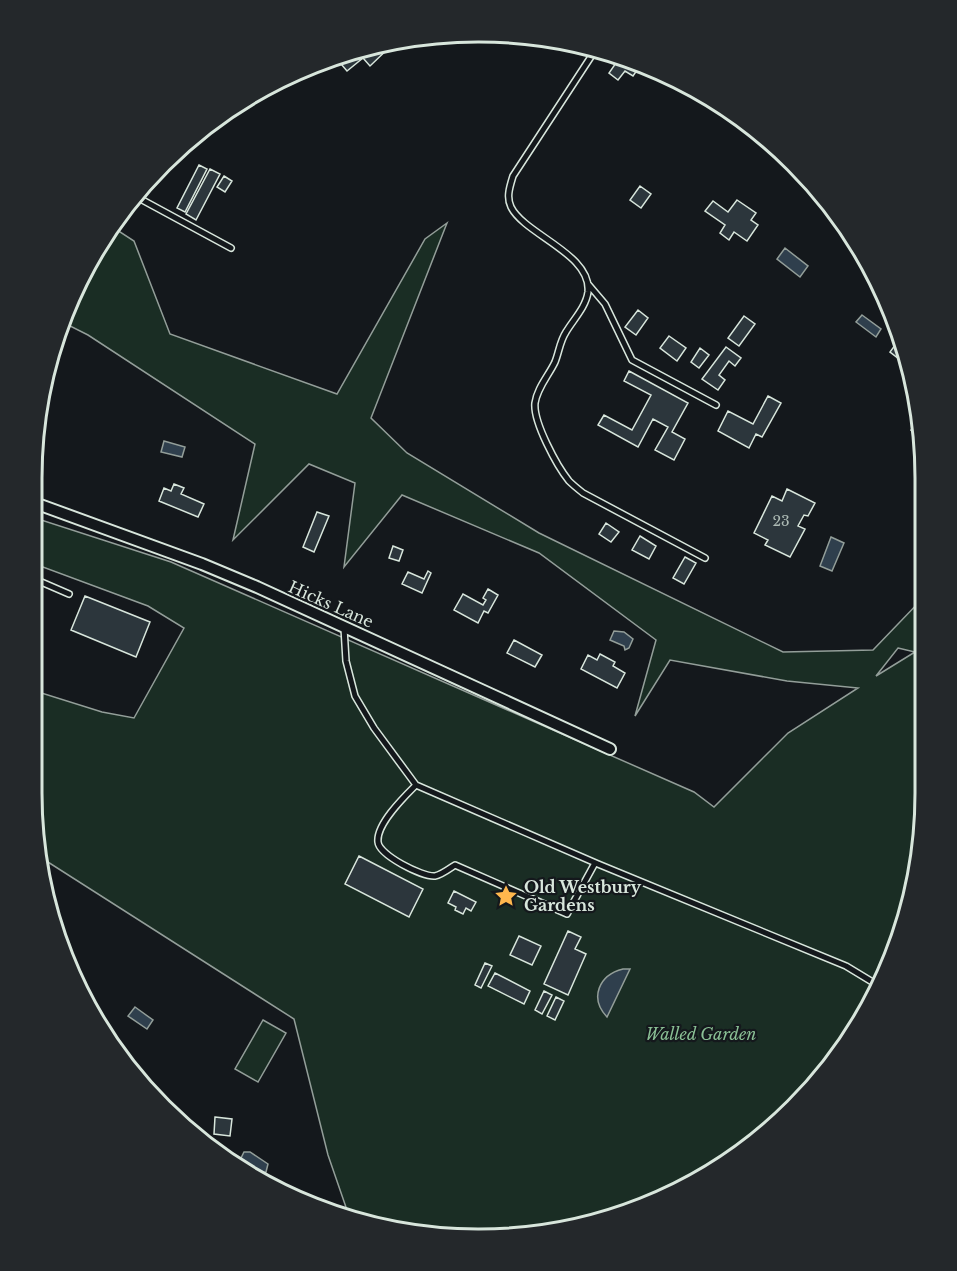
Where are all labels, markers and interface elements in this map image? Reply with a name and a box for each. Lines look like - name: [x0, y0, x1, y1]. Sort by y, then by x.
- house number: 23: [772, 512, 790, 530]
- street label: Hicks Lane: [285, 576, 377, 632]
- place label: Old Westbury Gardens: [524, 877, 642, 915]
- place icon: Old Westbury Gardens: [493, 883, 519, 909]
- park label: Walled Garden: [646, 1024, 756, 1044]

